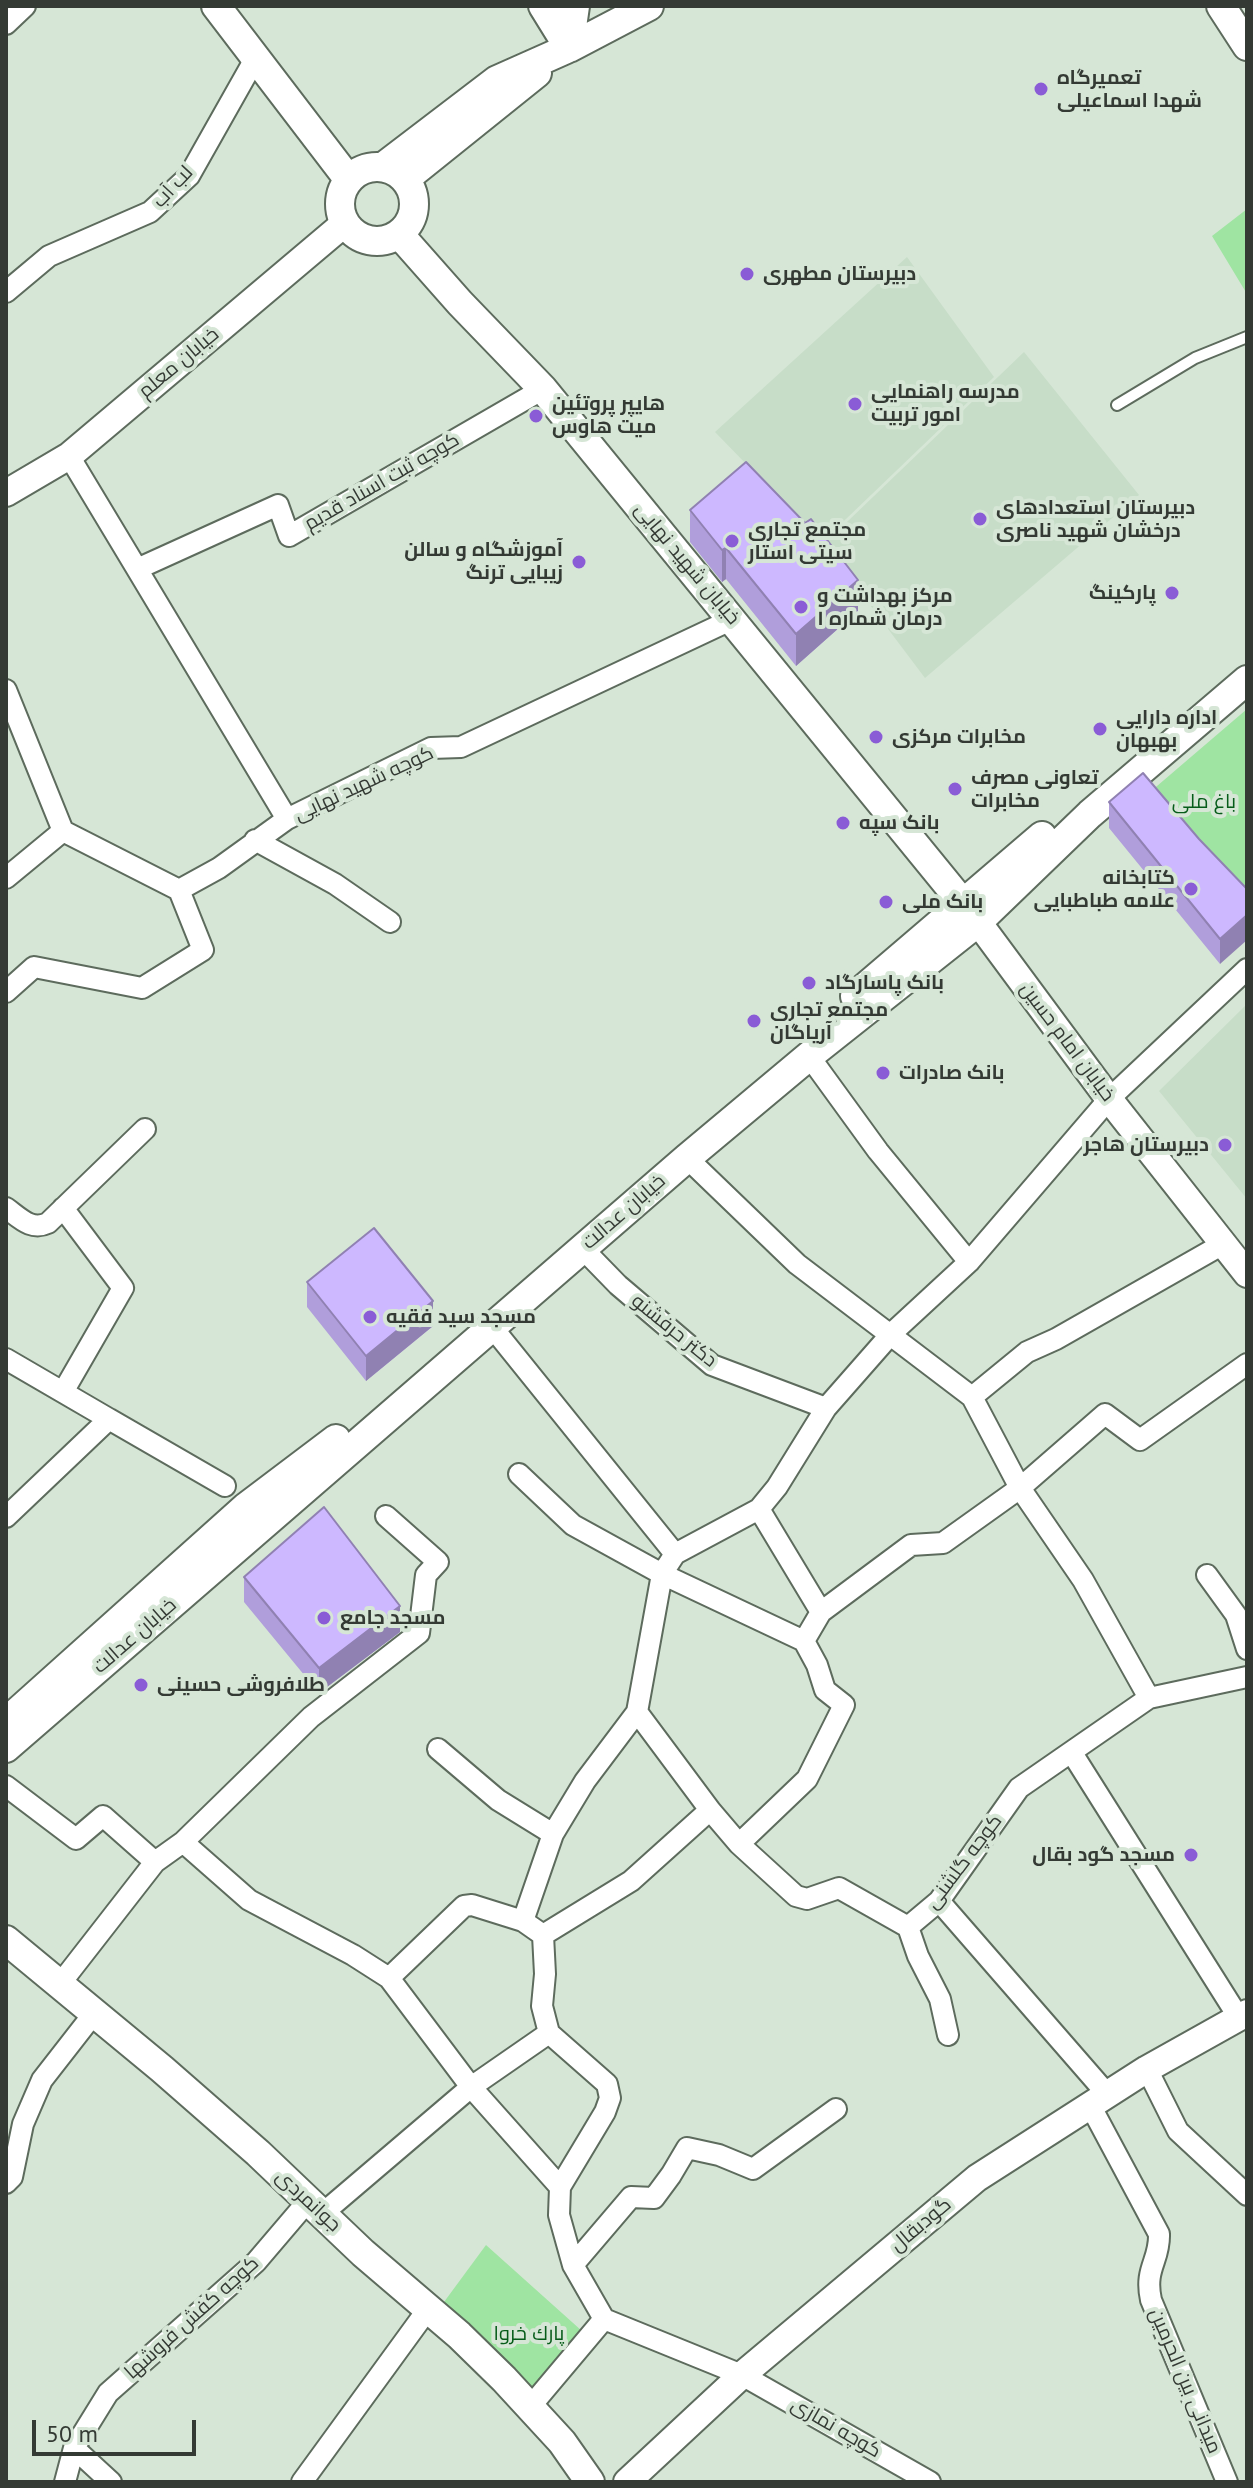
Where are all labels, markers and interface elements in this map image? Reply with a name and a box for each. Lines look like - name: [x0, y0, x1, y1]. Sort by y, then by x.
- place label: تعمیرگاه شهدا اسماعیلی: [1057, 66, 1202, 113]
- marker: تعمیرگاه شهدا اسماعیلی: [1032, 80, 1050, 98]
- street label: لب آب: [148, 161, 198, 213]
- place label: دبیرستان مطهری: [763, 262, 916, 286]
- marker: دبیرستان مطهری: [738, 265, 756, 283]
- street label: خیابان معلم: [134, 322, 224, 404]
- place label: مدرسه راهنمایی امور تربیت: [871, 380, 1020, 427]
- place label: هایپر پروتئین میت هاوس: [552, 392, 665, 439]
- marker: مدرسه راهنمایی امور تربیت: [846, 395, 864, 413]
- marker: هایپر پروتئین میت هاوس: [527, 407, 545, 425]
- street label: کوچه ثبت اسناد قدیم: [300, 428, 464, 536]
- place label: دبیرستان استعدادهای درخشان شهید ناصری: [996, 496, 1195, 543]
- street label: خیابان شهید نهایی: [629, 498, 745, 630]
- marker: دبیرستان استعدادهای درخشان شهید ناصری: [971, 510, 989, 528]
- place label: مجتمع تجاری سیتی استار: [748, 518, 866, 565]
- marker: مجتمع تجاری سیتی استار: [723, 532, 741, 550]
- place label: آموزشگاه و سالن زیبایی ترنگ: [404, 538, 563, 585]
- marker: آموزشگاه و سالن زیبایی ترنگ: [570, 553, 588, 571]
- place label: پارکینگ: [1089, 581, 1156, 605]
- place label: مرکز بهداشت و درمان شماره ۱: [817, 584, 953, 631]
- marker: پارکینگ: [1163, 584, 1181, 602]
- marker: مرکز بهداشت و درمان شماره ۱: [792, 598, 810, 616]
- place label: اداره دارایی بهبهان: [1116, 706, 1217, 753]
- marker: اداره دارایی بهبهان: [1091, 720, 1109, 738]
- place label: مخابرات مرکزی: [892, 725, 1026, 749]
- marker: مخابرات مرکزی: [867, 728, 885, 746]
- street label: کوچه شهید نهایی: [290, 741, 438, 827]
- place label: تعاونی مصرف مخابرات: [971, 766, 1098, 813]
- marker: تعاونی مصرف مخابرات: [946, 780, 964, 798]
- park label: باغ ملی: [1172, 790, 1236, 814]
- place label: بانک سپه: [859, 811, 940, 835]
- marker: بانک سپه: [834, 814, 852, 832]
- place label: کتابخانه علامه طباطبایی: [1034, 866, 1175, 913]
- marker: کتابخانه علامه طباطبایی: [1182, 880, 1200, 898]
- place label: بانک ملی: [902, 890, 983, 914]
- marker: بانک ملی: [877, 893, 895, 911]
- place label: بانک پاسارگاد: [825, 971, 944, 995]
- marker: بانک پاسارگاد: [800, 974, 818, 992]
- street label: خیابان امام حسین: [1014, 978, 1120, 1106]
- place label: مجتمع تجاری آریاگان: [770, 998, 888, 1045]
- marker: مجتمع تجاری آریاگان: [745, 1012, 763, 1030]
- place label: بانک صادرات: [899, 1061, 1004, 1085]
- marker: بانک صادرات: [874, 1064, 892, 1082]
- place label: دبیرستان هاجر: [1083, 1133, 1209, 1157]
- marker: دبیرستان هاجر: [1216, 1136, 1234, 1154]
- street label: خیابان عدالت: [577, 1169, 671, 1255]
- street label: دکتر حرفشنو: [626, 1289, 722, 1373]
- place label: مسجد سید فقیه: [386, 1305, 536, 1329]
- marker: مسجد سید فقیه: [361, 1308, 379, 1326]
- street label: خیابان عدالت: [88, 1593, 182, 1679]
- place label: مسجد جامع: [340, 1606, 445, 1630]
- marker: مسجد جامع: [315, 1609, 333, 1627]
- place label: طلافروشی حسینی: [157, 1673, 325, 1697]
- marker: طلافروشی حسینی: [132, 1676, 150, 1694]
- street label: کوچه گلشنی: [921, 1810, 1007, 1914]
- place label: مسجد گود بقال: [1032, 1843, 1175, 1867]
- marker: مسجد گود بقال: [1182, 1846, 1200, 1864]
- street label: جوانمردی: [270, 2165, 346, 2237]
- street label: گودبقال: [886, 2193, 956, 2257]
- street label: کوچه کفش فروشها: [120, 2251, 264, 2385]
- street label: میدانی بین الحرمین: [1144, 2305, 1226, 2457]
- park label: پارك خروا: [494, 2322, 564, 2346]
- street label: کوچه نمازی: [787, 2393, 885, 2463]
- scale bar: [36, 2404, 200, 2454]
- text: 50 m: [46, 2418, 98, 2449]

